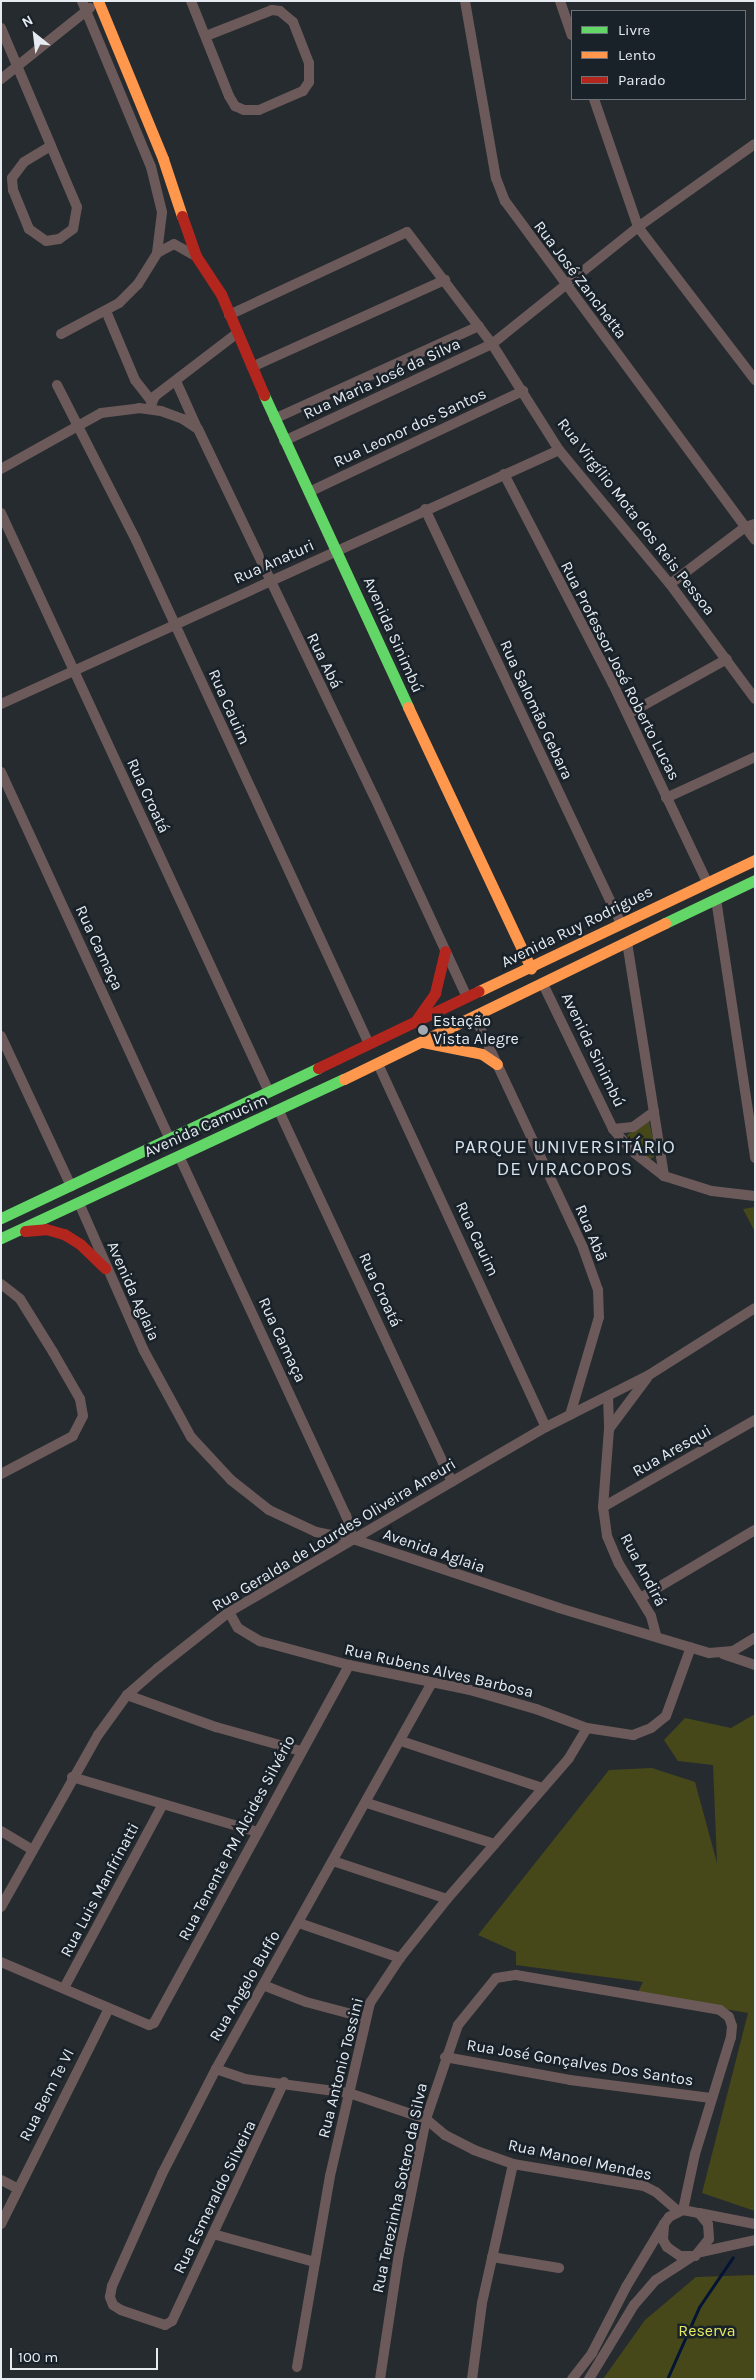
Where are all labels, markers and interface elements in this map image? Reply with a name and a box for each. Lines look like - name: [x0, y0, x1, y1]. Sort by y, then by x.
- north arrow: [10, 10, 60, 60]
- legend: [571, 10, 746, 100]
- text: N: [19, 12, 36, 31]
- text: Livre: [618, 21, 650, 39]
- text: Lento: [618, 46, 656, 64]
- text: Parado: [618, 71, 665, 89]
- street label: Rua José Zanchetta: [529, 217, 631, 343]
- street label: Rua Maria José da Silva: [300, 334, 464, 424]
- street label: Rua Leonor dos Santos: [331, 384, 489, 472]
- street label: Rua Virgílio Mota dos Reis Pessoa: [553, 415, 719, 619]
- street label: Rua Anaturi: [231, 536, 317, 588]
- street label: Rua Professor José Roberto Lucas: [556, 558, 684, 784]
- street label: Avenida Sinimbú: [359, 574, 427, 696]
- street label: Rua Abá: [302, 630, 346, 692]
- street label: Rua Salomão Gebara: [495, 637, 577, 783]
- street label: Rua Cauim: [204, 666, 254, 748]
- street label: Rua Croatá: [122, 756, 174, 836]
- street label: Avenida Ruy Rodrigues: [498, 882, 656, 972]
- street label: Rua Camaça: [71, 902, 127, 994]
- street label: Avenida Sinimbú: [557, 990, 629, 1110]
- place label: Estação Vista Alegre: [433, 1011, 519, 1049]
- marker: Estação Vista Alegre: [417, 1024, 429, 1036]
- street label: Avenida Camucim: [141, 1090, 271, 1162]
- district label: PARQUE UNIVERSITÁRIO DE VIRACOPOS: [452, 1137, 678, 1181]
- street label: Rua Cauim: [451, 1199, 503, 1279]
- street label: Rua Abã: [571, 1202, 611, 1264]
- street label: Avenida Aglaia: [103, 1238, 163, 1344]
- street label: Rua Croatá: [354, 1250, 406, 1330]
- street label: Rua Camaça: [254, 1294, 310, 1386]
- street label: Rua Aresqui: [629, 1421, 715, 1481]
- street label: Rua Geralda de Lourdes Oliveira Aneuri: [209, 1454, 459, 1616]
- street label: Avenida Aglaia: [380, 1525, 488, 1577]
- street label: Rua Andirá: [616, 1530, 670, 1610]
- street label: Rua Rubens Alves Barbosa: [343, 1640, 535, 1702]
- street label: Rua Tenente PM Alcides Silvério: [175, 1732, 299, 1944]
- street label: Rua Luis Manfrinatti: [56, 1819, 144, 1961]
- street label: Rua Angelo Buffo: [206, 1927, 284, 2045]
- street label: Rua Antonio Tossini: [314, 1996, 368, 2140]
- street label: Rua José Gonçalves Dos Santos: [465, 2036, 695, 2090]
- street label: Rua Bem Te VI: [15, 2045, 79, 2145]
- street label: Rua Terezinha Sotero da Silva: [368, 2081, 432, 2295]
- street label: Rua Esmeraldo Silveira: [169, 2117, 261, 2277]
- street label: Rua Manoel Mendes: [506, 2135, 654, 2185]
- park label: Reserva: [678, 2321, 736, 2341]
- scale bar: [12, 2338, 160, 2370]
- text: 100 m: [18, 2348, 58, 2366]

